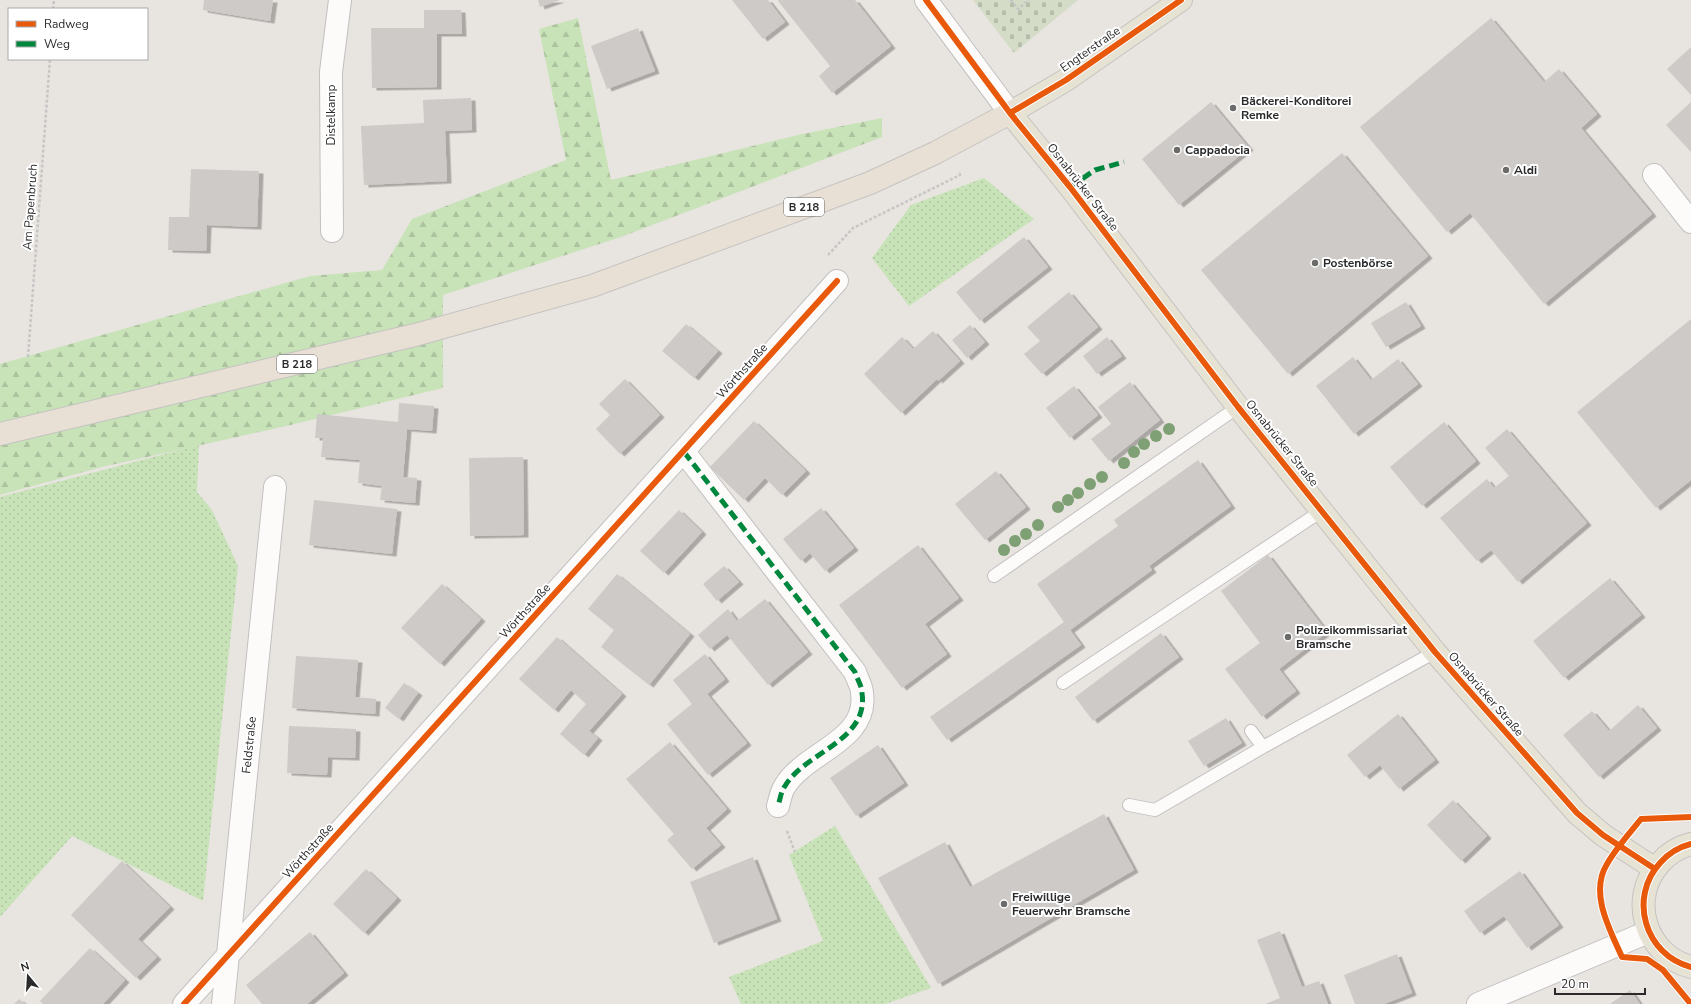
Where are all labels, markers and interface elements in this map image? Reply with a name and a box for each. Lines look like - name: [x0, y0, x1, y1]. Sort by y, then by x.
- legend: [8, 8, 148, 60]
- text: Radweg: [44, 16, 89, 32]
- street label: Engterstraße: [1057, 22, 1123, 76]
- text: Weg: [44, 36, 70, 52]
- street label: Distelkamp: [323, 84, 339, 146]
- place label: Bäckerei-Konditorei Remke: [1241, 93, 1351, 123]
- marker: Bäckerei-Konditorei Remke: [1228, 103, 1238, 113]
- street label: Osnabrücker Straße: [1044, 140, 1122, 234]
- place label: Cappadocia: [1185, 142, 1250, 158]
- marker: Cappadocia: [1172, 145, 1182, 155]
- place label: Aldi: [1514, 162, 1537, 178]
- street label: Am Papenbruch: [19, 163, 41, 251]
- marker: Aldi: [1501, 165, 1511, 175]
- road number: B 218: [784, 198, 824, 216]
- place label: Postenbörse: [1323, 255, 1393, 271]
- marker: Postenbörse: [1310, 258, 1320, 268]
- street label: Wörthstraße: [713, 340, 771, 402]
- road number: B 218: [277, 355, 317, 373]
- street label: Osnabrücker Straße: [1242, 396, 1322, 490]
- street label: Wörthstraße: [496, 580, 554, 642]
- place label: Polizeikommissariat Bramsche: [1296, 622, 1407, 652]
- marker: Polizeikommissariat Bramsche: [1283, 632, 1293, 642]
- street label: Osnabrücker Straße: [1445, 648, 1527, 740]
- street label: Feldstraße: [238, 716, 260, 774]
- street label: Wörthstraße: [279, 820, 337, 882]
- place label: Freiwillige Feuerwehr Bramsche: [1012, 889, 1131, 919]
- marker: Freiwillige Feuerwehr Bramsche: [999, 899, 1009, 909]
- north arrow: [8, 956, 48, 996]
- text: N: [19, 959, 31, 975]
- scale bar: [1555, 970, 1645, 996]
- text: 20 m: [1561, 976, 1589, 992]

